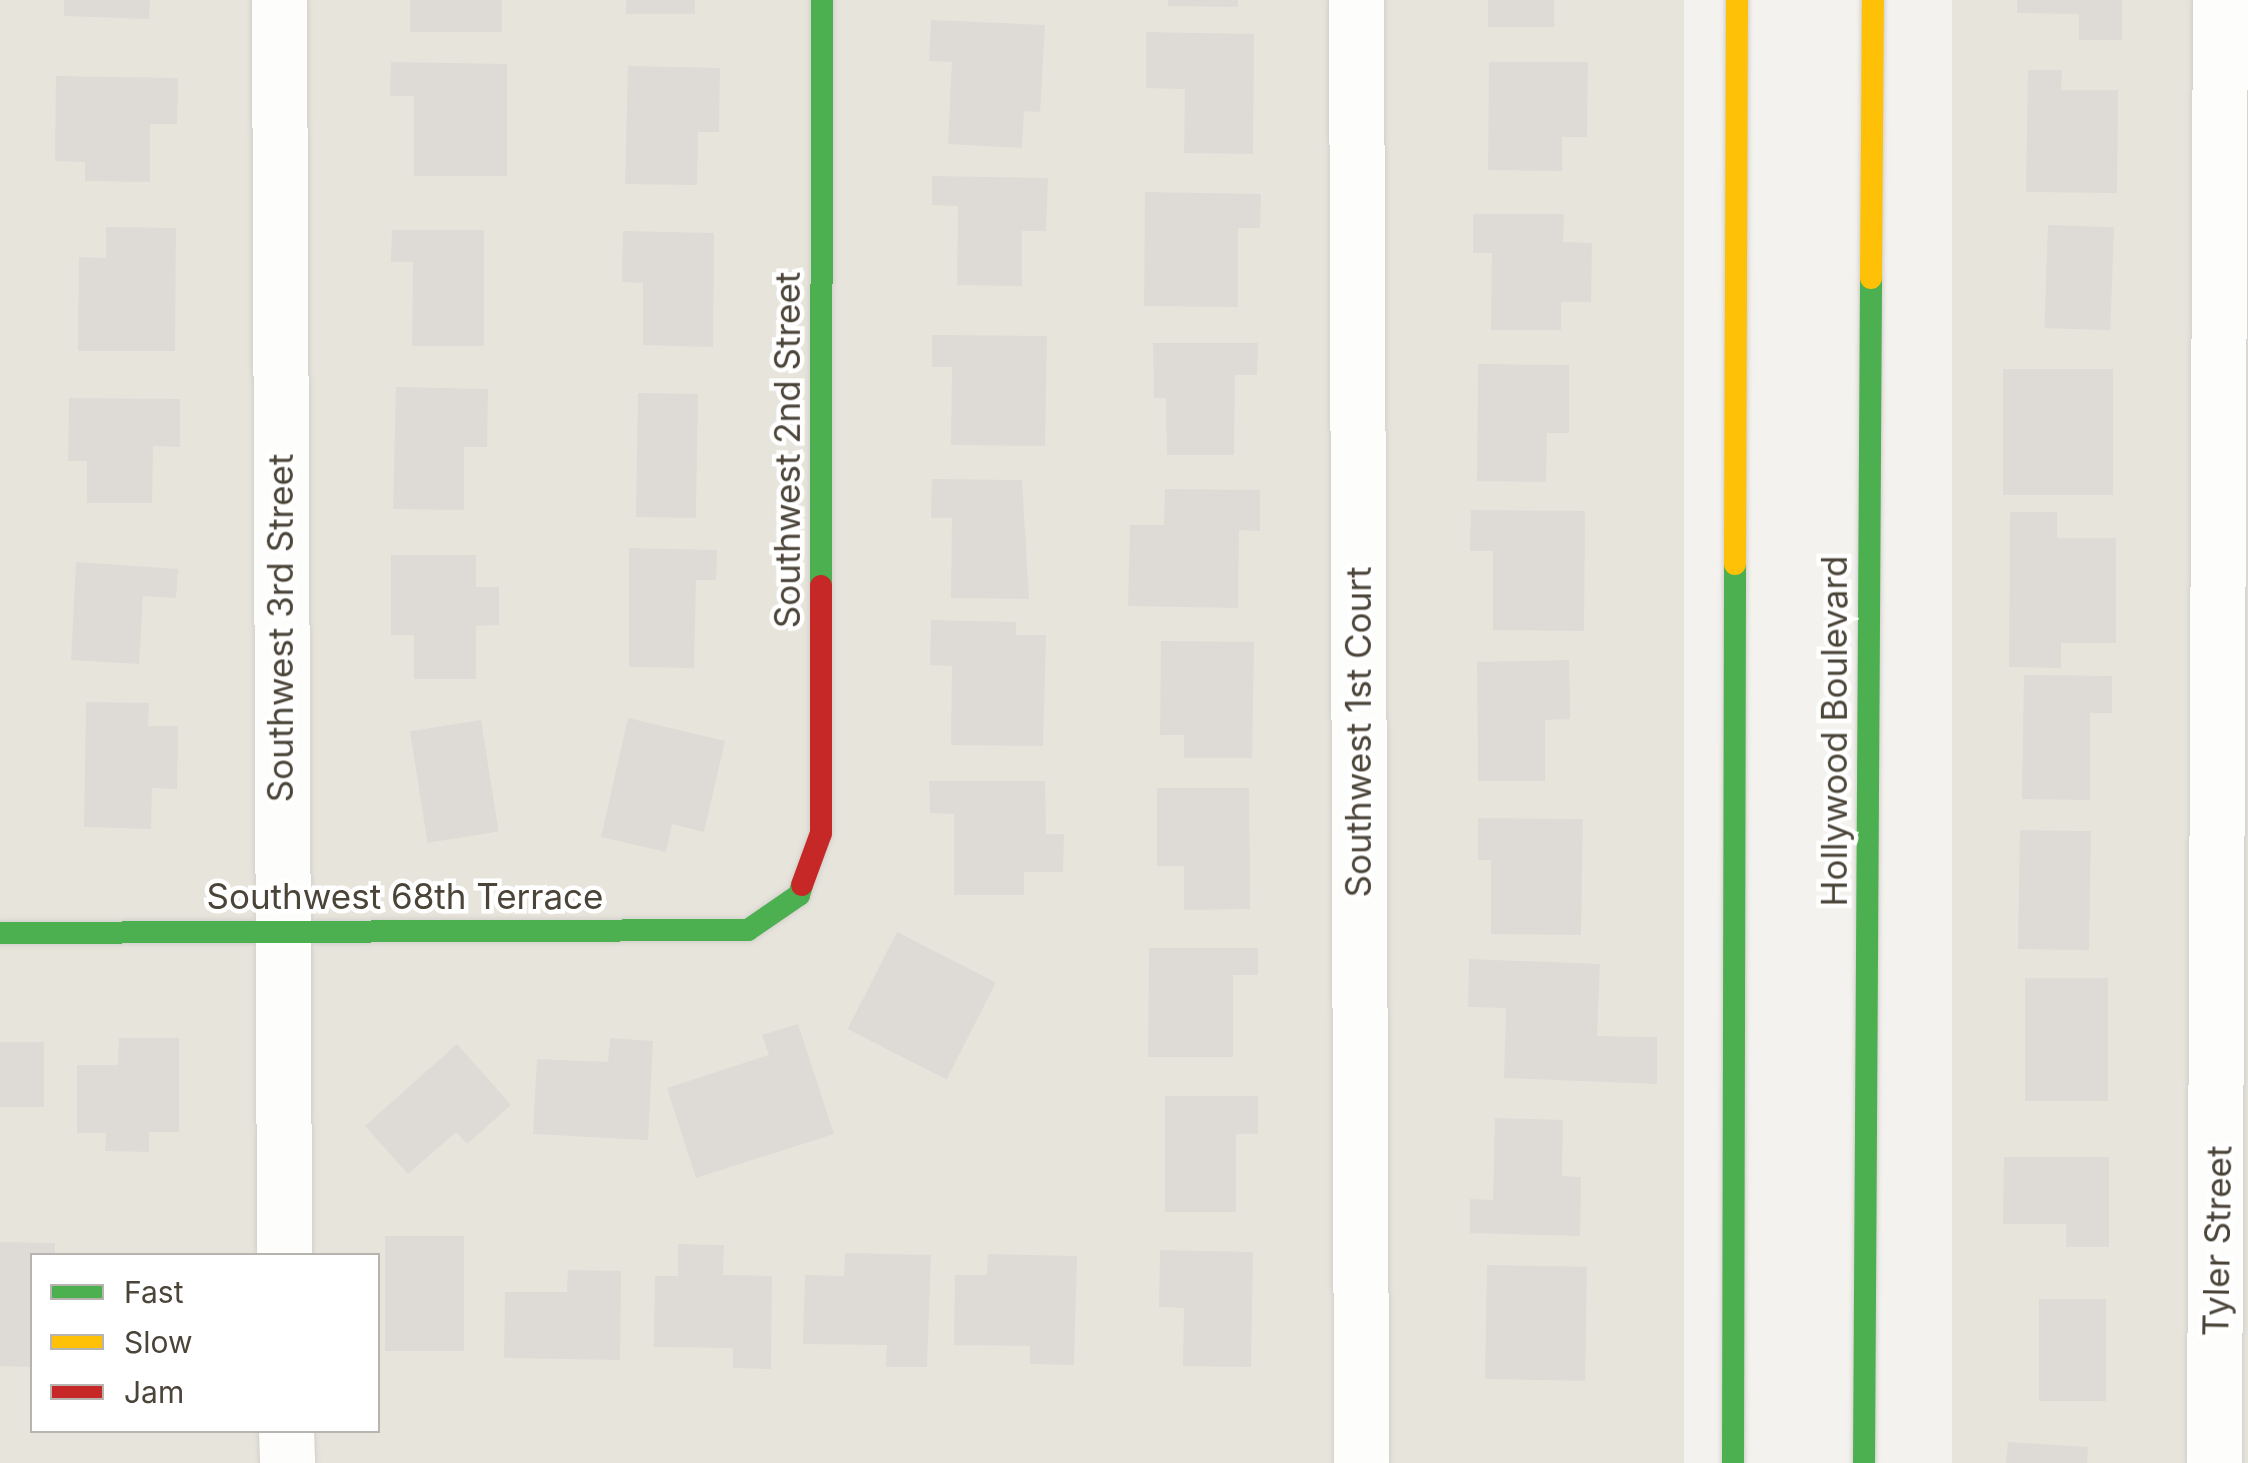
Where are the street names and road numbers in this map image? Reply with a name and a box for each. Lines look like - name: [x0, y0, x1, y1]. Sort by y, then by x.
- street label: Southwest 2nd Street: [766, 272, 808, 628]
- street label: Southwest 3rd Street: [259, 454, 301, 802]
- street label: Hollywood Boulevard: [1813, 555, 1855, 907]
- street label: Southwest 1st Court: [1337, 567, 1379, 897]
- street label: Southwest 68th Terrace: [206, 875, 604, 917]
- street label: Tyler Street: [2194, 1145, 2240, 1337]

